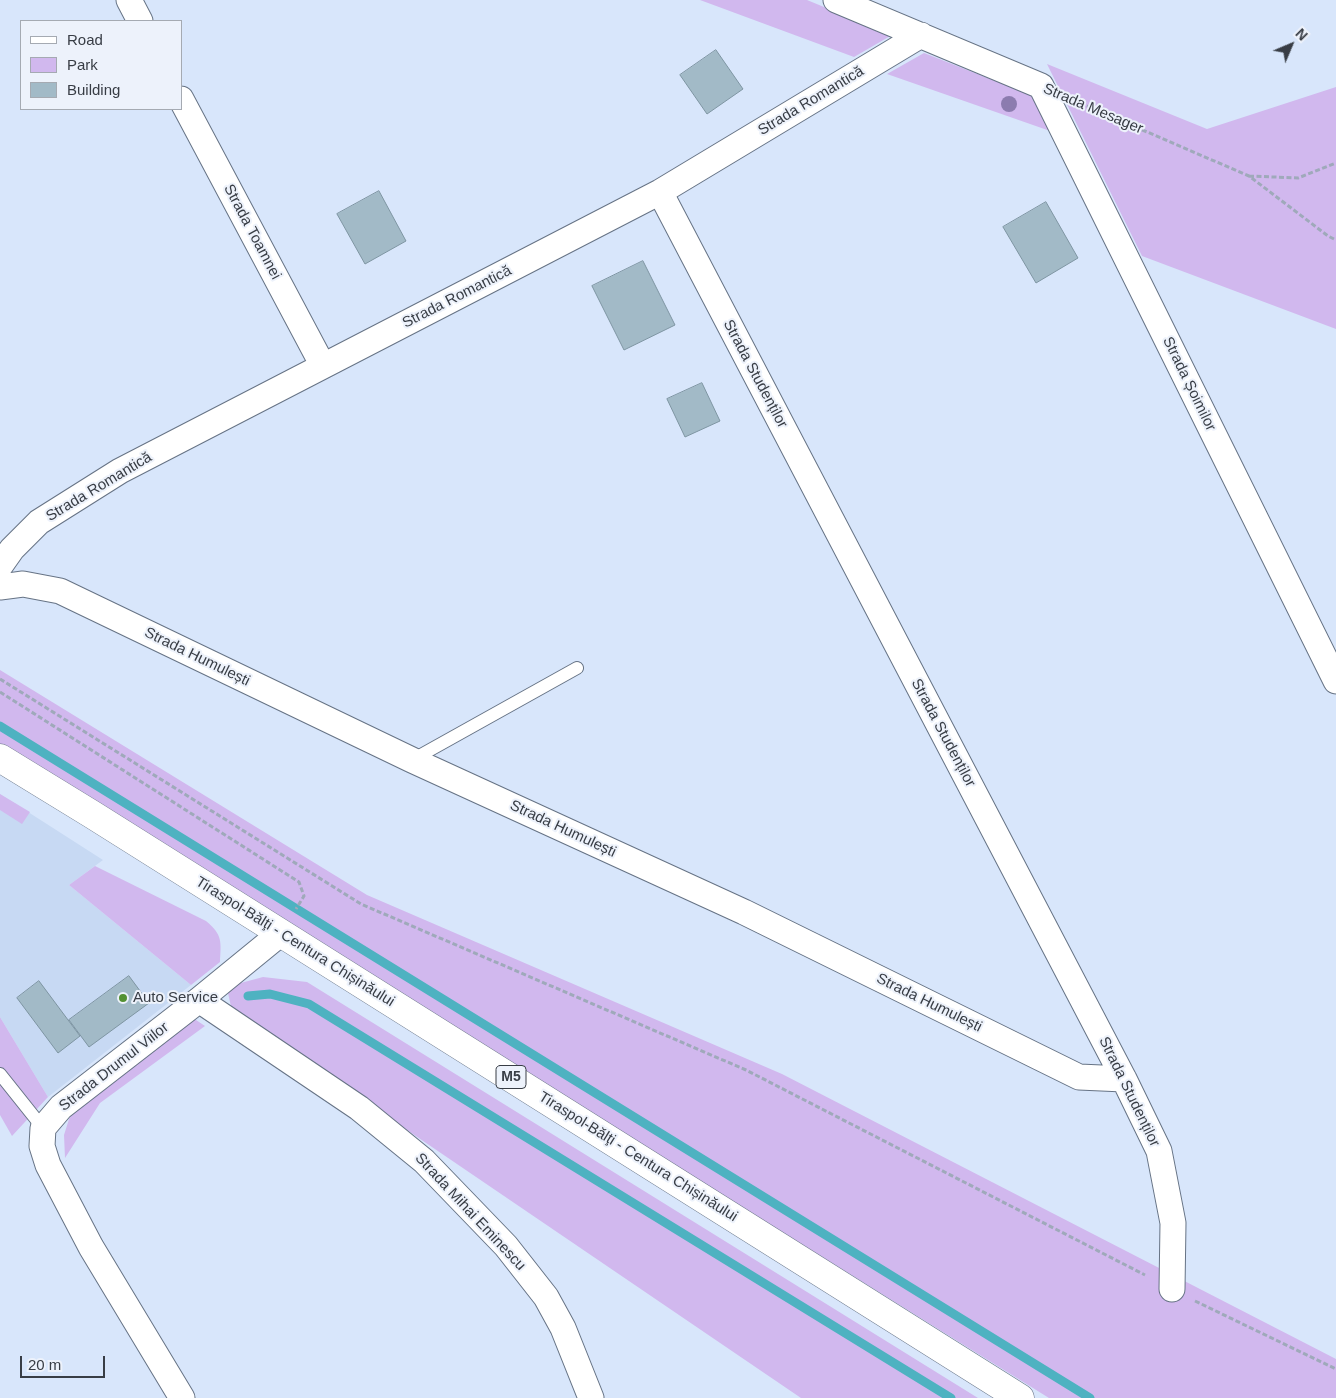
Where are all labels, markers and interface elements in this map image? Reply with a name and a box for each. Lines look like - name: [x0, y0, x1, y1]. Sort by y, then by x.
- legend: [20, 20, 182, 110]
- north arrow: [1266, 20, 1316, 70]
- text: N: [1292, 25, 1311, 44]
- text: Road: [67, 31, 103, 48]
- text: Park: [67, 56, 98, 73]
- street label: Strada Romantică: [755, 62, 867, 140]
- street label: Strada Mesager: [1040, 80, 1146, 138]
- text: Building: [67, 81, 120, 98]
- street label: Strada Toamnei: [219, 181, 285, 283]
- street label: Strada Romantică: [399, 262, 515, 332]
- street label: Strada Studenților: [719, 317, 791, 431]
- street label: Strada Șoimilor: [1158, 334, 1220, 434]
- street label: Strada Romantică: [43, 448, 155, 526]
- street label: Strada Humulești: [141, 624, 253, 690]
- street label: Strada Studenților: [907, 676, 979, 790]
- street label: Strada Humulești: [507, 797, 619, 861]
- street label: Tiraspol-Bălţi - Centura Chișinăului: [192, 873, 398, 1011]
- street label: Strada Humulești: [873, 970, 985, 1036]
- place label: Auto Service: [133, 989, 218, 1007]
- marker: Auto Service: [117, 992, 129, 1004]
- street label: Strada Drumul Viilor: [56, 1019, 172, 1115]
- street label: Strada Studenților: [1095, 1034, 1163, 1150]
- road number: M5: [496, 1066, 526, 1088]
- street label: Tiraspol-Bălţi - Centura Chișinăului: [535, 1088, 741, 1226]
- street label: Strada Mihai Eminescu: [411, 1149, 529, 1275]
- scale bar: [22, 1346, 108, 1378]
- text: 20 m: [28, 1356, 61, 1373]

